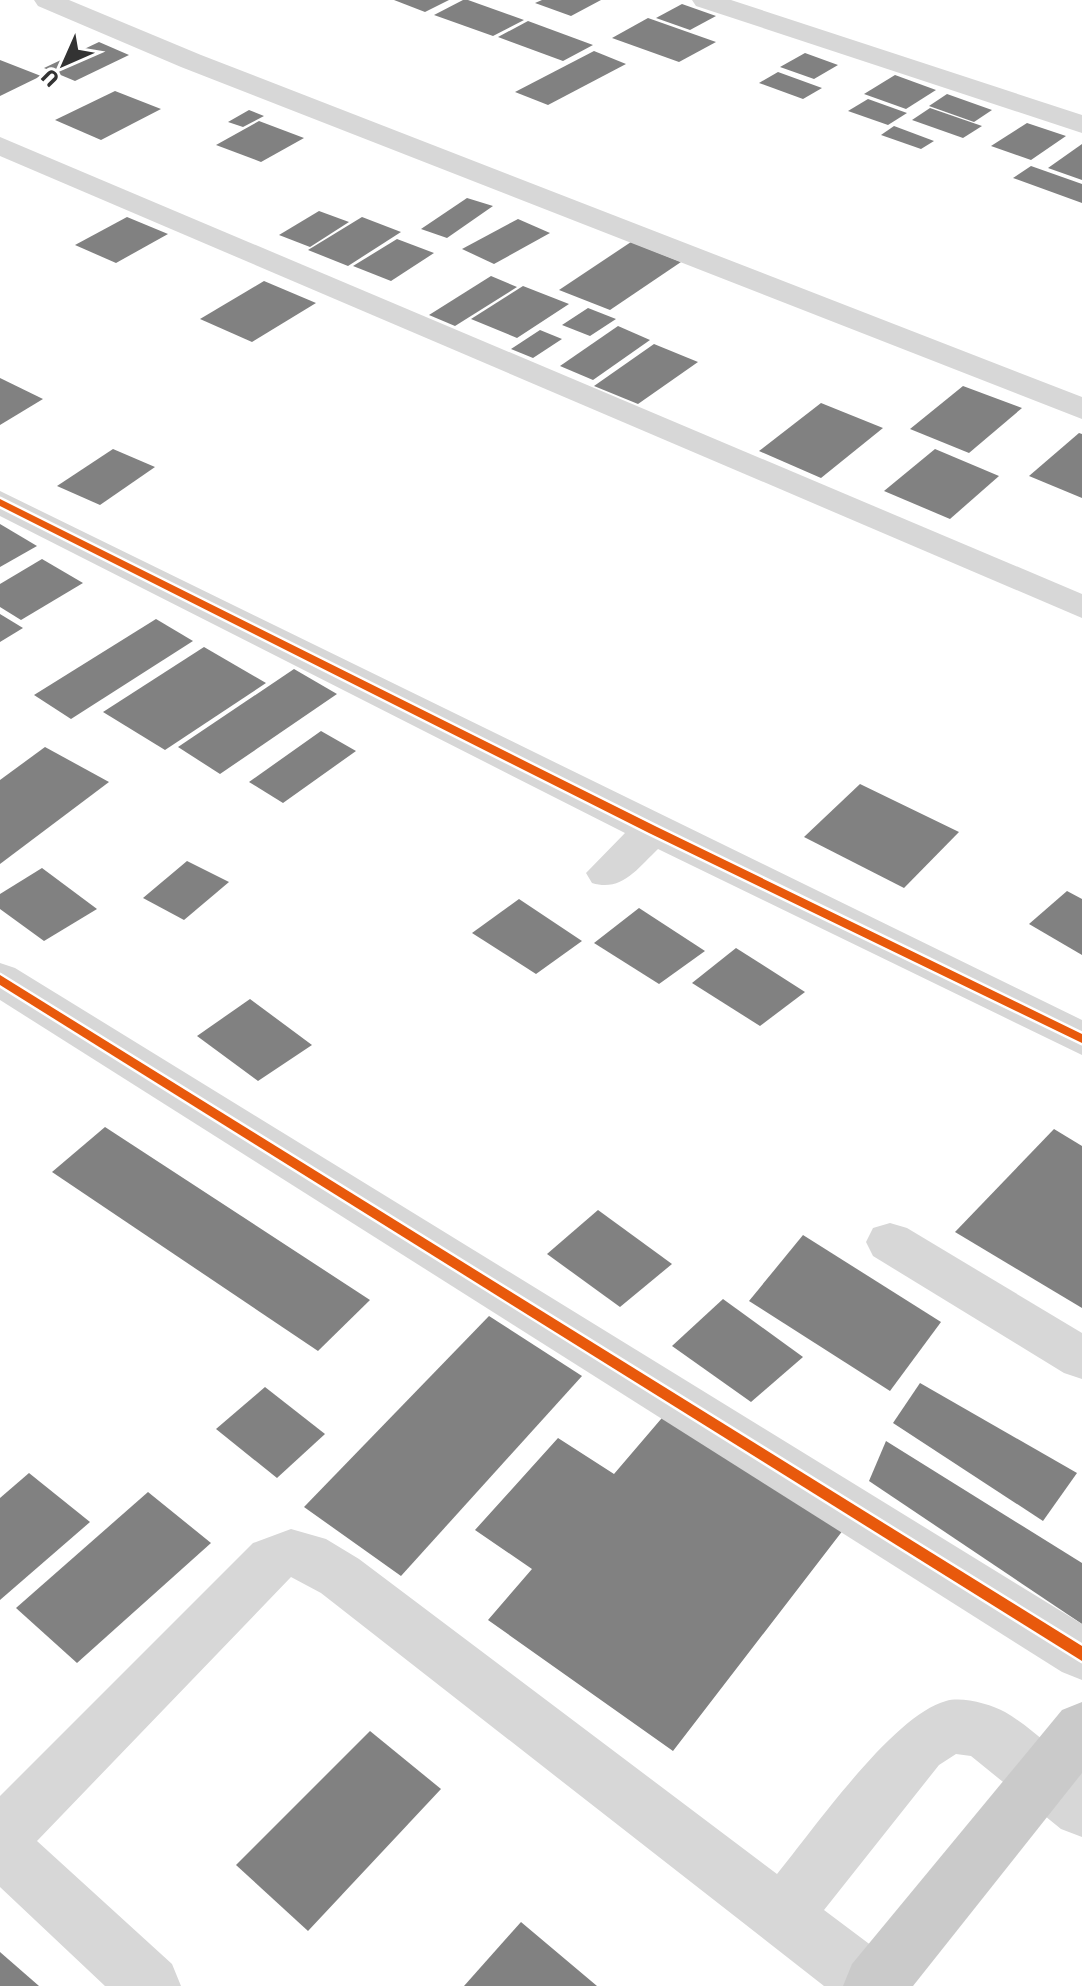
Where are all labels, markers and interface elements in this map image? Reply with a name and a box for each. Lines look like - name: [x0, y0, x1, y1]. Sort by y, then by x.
- north arrow: [24, 24, 104, 104]
- text: U: [35, 63, 65, 93]

